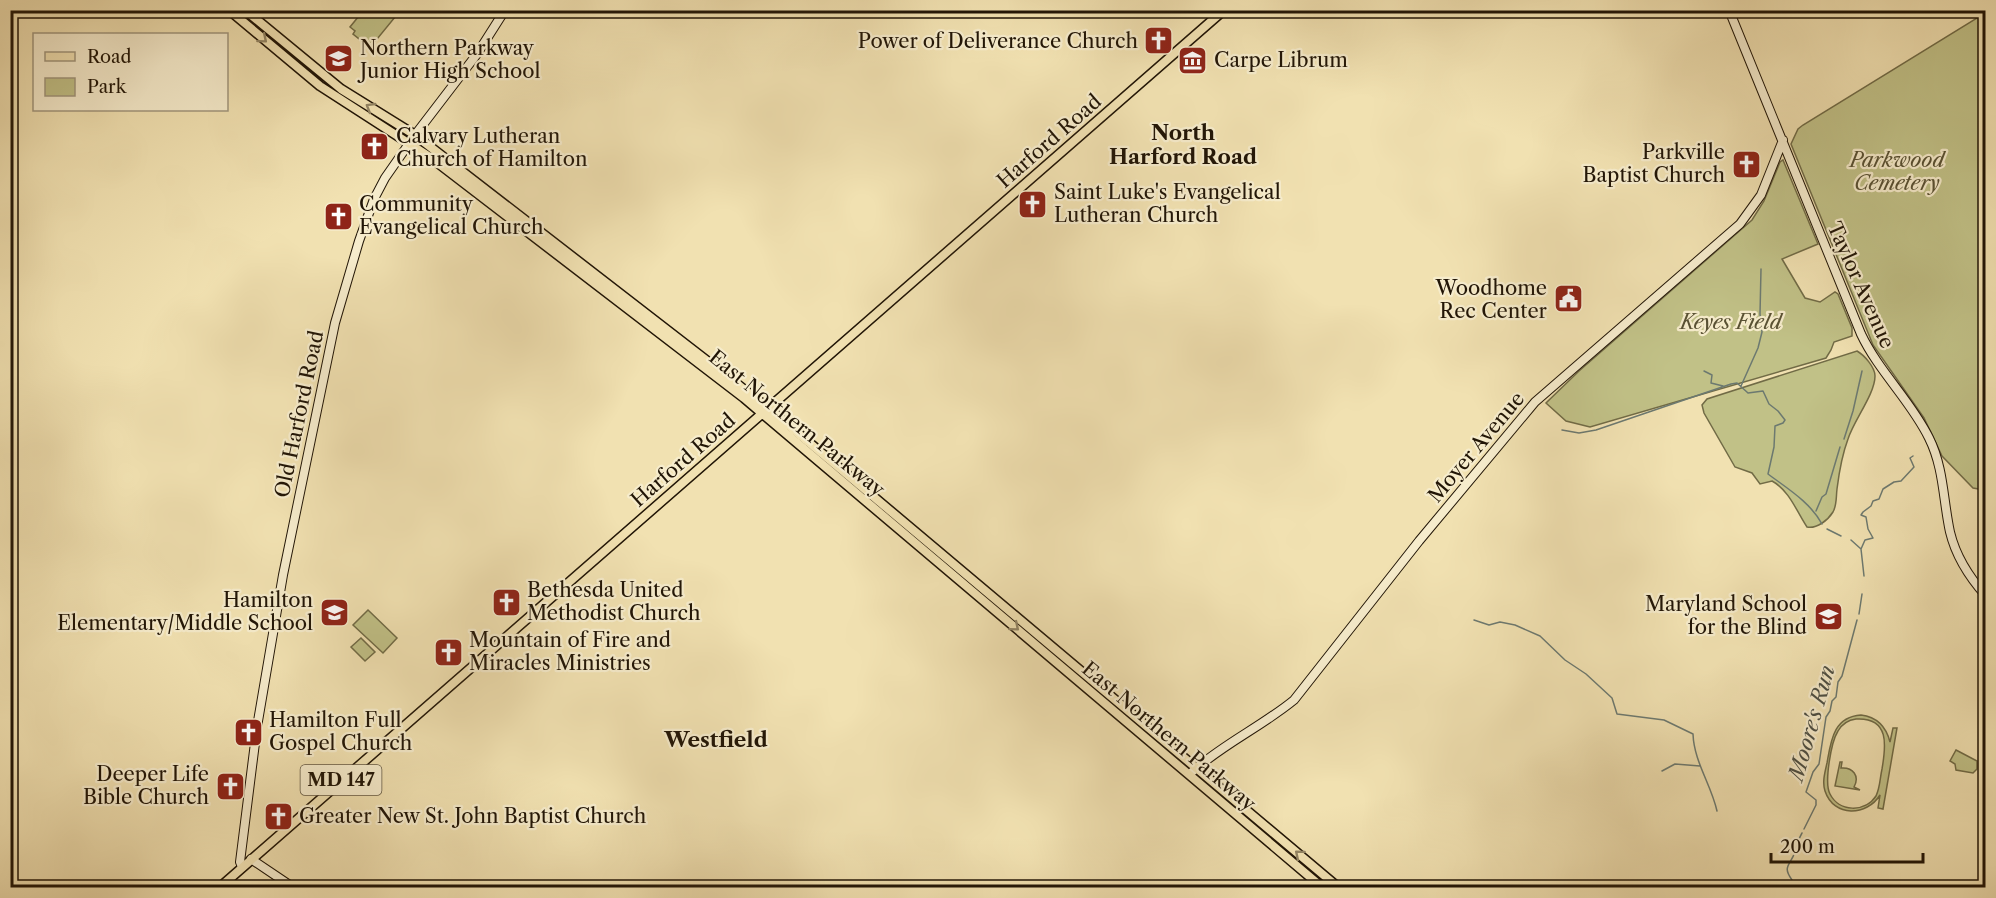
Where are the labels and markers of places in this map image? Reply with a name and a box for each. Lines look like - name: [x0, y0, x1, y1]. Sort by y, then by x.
- church icon: Power of Deliverance Church: [1143, 25, 1175, 57]
- place label: Power of Deliverance Church: [858, 29, 1138, 53]
- place label: Northern Parkway Junior High School: [357, 36, 541, 83]
- school or university icon: Northern Parkway Junior High School: [323, 43, 355, 75]
- museum icon: Carpe Librum: [1177, 44, 1209, 76]
- place label: Carpe Librum: [1214, 48, 1348, 72]
- place label: Calvary Lutheran Church of Hamilton: [396, 124, 588, 171]
- church icon: Calvary Lutheran Church of Hamilton: [359, 131, 391, 163]
- place label: Parkville Baptist Church: [1583, 140, 1725, 187]
- church icon: Parkville Baptist Church: [1730, 148, 1762, 180]
- place label: Saint Luke's Evangelical Lutheran Church: [1054, 180, 1281, 227]
- church icon: Saint Luke's Evangelical Lutheran Church: [1017, 188, 1049, 220]
- place label: Community Evangelical Church: [359, 192, 544, 239]
- church icon: Community Evangelical Church: [322, 200, 354, 232]
- place label: Woodhome Rec Center: [1434, 276, 1548, 323]
- public building icon: Woodhome Rec Center: [1552, 283, 1584, 315]
- place label: Bethesda United Methodist Church: [527, 578, 701, 625]
- church icon: Bethesda United Methodist Church: [490, 586, 522, 618]
- place label: Hamilton Elementary/Middle School: [57, 588, 313, 635]
- place label: Maryland School for the Blind: [1645, 592, 1807, 639]
- school or university icon: Hamilton Elementary/Middle School: [318, 596, 350, 628]
- school or university icon: Maryland School for the Blind: [1812, 600, 1844, 632]
- place label: Mountain of Fire and Miracles Ministries: [469, 628, 671, 675]
- church icon: Mountain of Fire and Miracles Ministries: [432, 636, 464, 668]
- place label: Hamilton Full Gospel Church: [269, 708, 413, 755]
- church icon: Hamilton Full Gospel Church: [232, 716, 264, 748]
- place label: Deeper Life Bible Church: [83, 762, 209, 809]
- church icon: Deeper Life Bible Church: [214, 770, 246, 802]
- church icon: Greater New St. John Baptist Church: [262, 800, 294, 832]
- place label: Greater New St. John Baptist Church: [299, 804, 647, 828]

